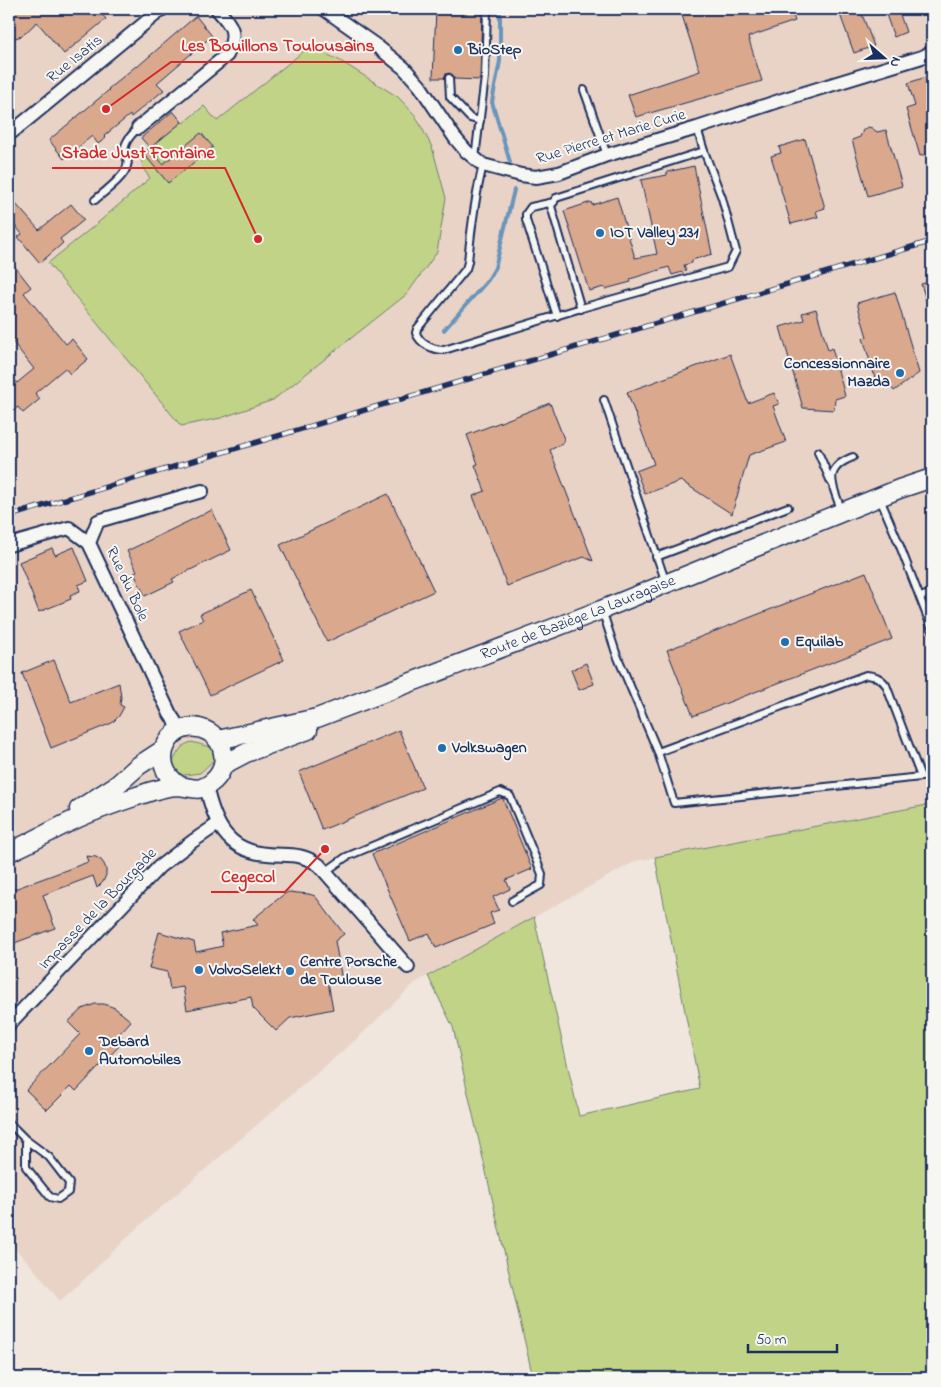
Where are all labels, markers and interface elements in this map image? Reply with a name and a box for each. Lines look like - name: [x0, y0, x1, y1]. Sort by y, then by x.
- street label: Rue Isatis: [42, 29, 108, 89]
- callout: Les Bouillons Toulousains: [171, 29, 385, 62]
- north arrow: [858, 32, 908, 82]
- text: Les Bouillons Toulousains: [181, 34, 375, 60]
- place label: BioStep: [467, 38, 522, 62]
- marker: BioStep: [452, 44, 464, 56]
- text: N: [883, 54, 906, 70]
- street label: Rue Pierre et Marie Curie: [533, 103, 690, 171]
- callout: Stade Just Fontaine: [52, 135, 225, 168]
- text: Stade Just Fontaine: [62, 141, 215, 167]
- place label: IOT Valley 231: [610, 221, 700, 246]
- marker: IOT Valley 231: [594, 227, 606, 239]
- place label: Concessionnaire Mazda: [784, 352, 891, 394]
- marker: Concessionnaire Mazda: [894, 367, 906, 379]
- street label: Rue du Bole: [99, 543, 155, 626]
- street label: Route de Baziège La Lauragaise: [477, 569, 680, 667]
- place label: Equilab: [795, 630, 844, 654]
- marker: Equilab: [779, 636, 791, 648]
- place label: Volkswagen: [451, 736, 527, 761]
- marker: Volkswagen: [436, 742, 448, 754]
- street label: Impasse de la Bourgade: [33, 842, 163, 975]
- callout: Cegecol: [211, 859, 285, 892]
- text: Cegecol: [221, 865, 275, 892]
- place label: Centre Porsche de Toulouse: [300, 950, 398, 992]
- place label: VolvoSelekt: [208, 958, 282, 982]
- marker: VolvoSelekt: [193, 964, 205, 976]
- marker: Centre Porsche de Toulouse: [284, 965, 296, 977]
- place label: Debard Automobiles: [98, 1030, 181, 1072]
- marker: Debard Automobiles: [83, 1045, 95, 1057]
- scale bar: [748, 1322, 837, 1354]
- text: 50 m: [756, 1329, 787, 1351]

